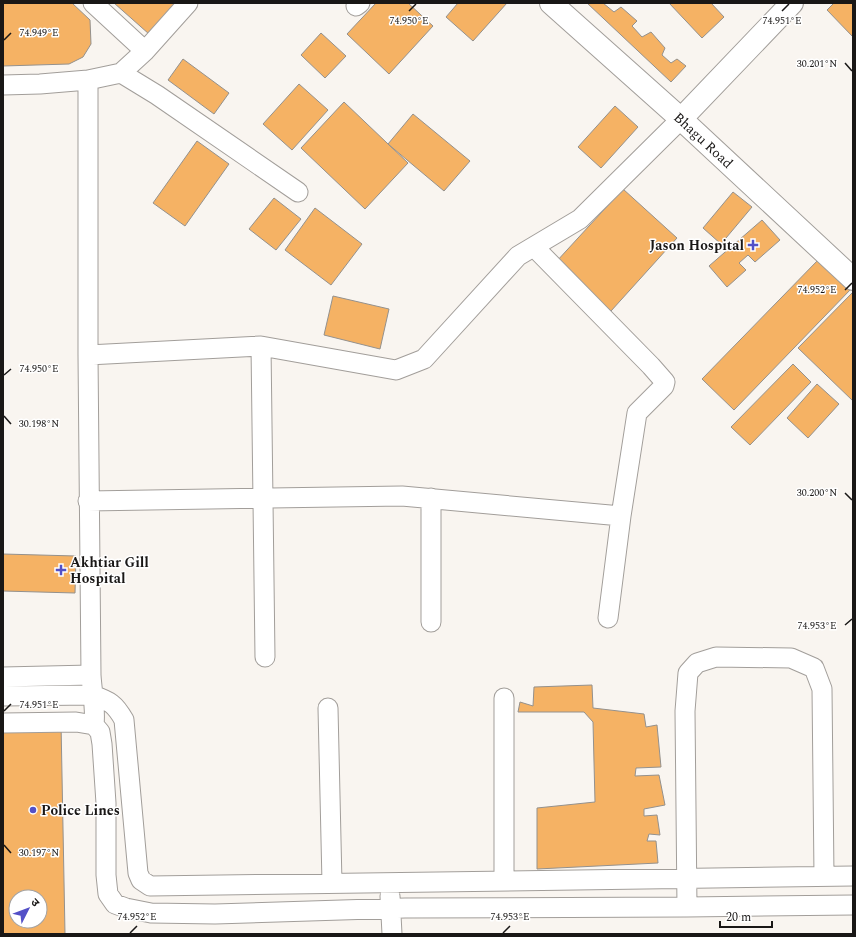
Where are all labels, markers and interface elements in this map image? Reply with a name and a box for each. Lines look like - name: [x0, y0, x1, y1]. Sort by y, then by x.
- text: 74.950°E: [389, 13, 429, 29]
- text: 74.951°E: [762, 13, 802, 29]
- text: 74.949°E: [19, 25, 59, 41]
- text: 30.201°N: [797, 56, 837, 72]
- street label: Bhagu Road: [669, 107, 738, 174]
- place label: Jason Hospital: [650, 235, 744, 256]
- marker: Jason Hospital: [747, 239, 759, 251]
- text: 74.952°E: [797, 282, 837, 298]
- text: 74.950°E: [19, 361, 59, 377]
- text: 30.198°N: [19, 416, 59, 432]
- text: 30.200°N: [797, 485, 837, 501]
- place label: Akhtiar Gill Hospital: [70, 552, 149, 589]
- marker: Akhtiar Gill Hospital: [55, 564, 67, 576]
- text: 74.953°E: [797, 618, 837, 634]
- text: 74.951°E: [19, 697, 59, 713]
- place label: Police Lines: [41, 800, 120, 821]
- marker: Police Lines: [28, 805, 38, 815]
- text: 30.197°N: [19, 845, 59, 861]
- north arrow: [8, 889, 48, 929]
- text: उ: [27, 895, 44, 911]
- scale bar: [720, 903, 772, 929]
- text: 20 m: [726, 908, 751, 927]
- text: 74.952°E: [117, 909, 157, 925]
- text: 74.953°E: [490, 909, 530, 925]

